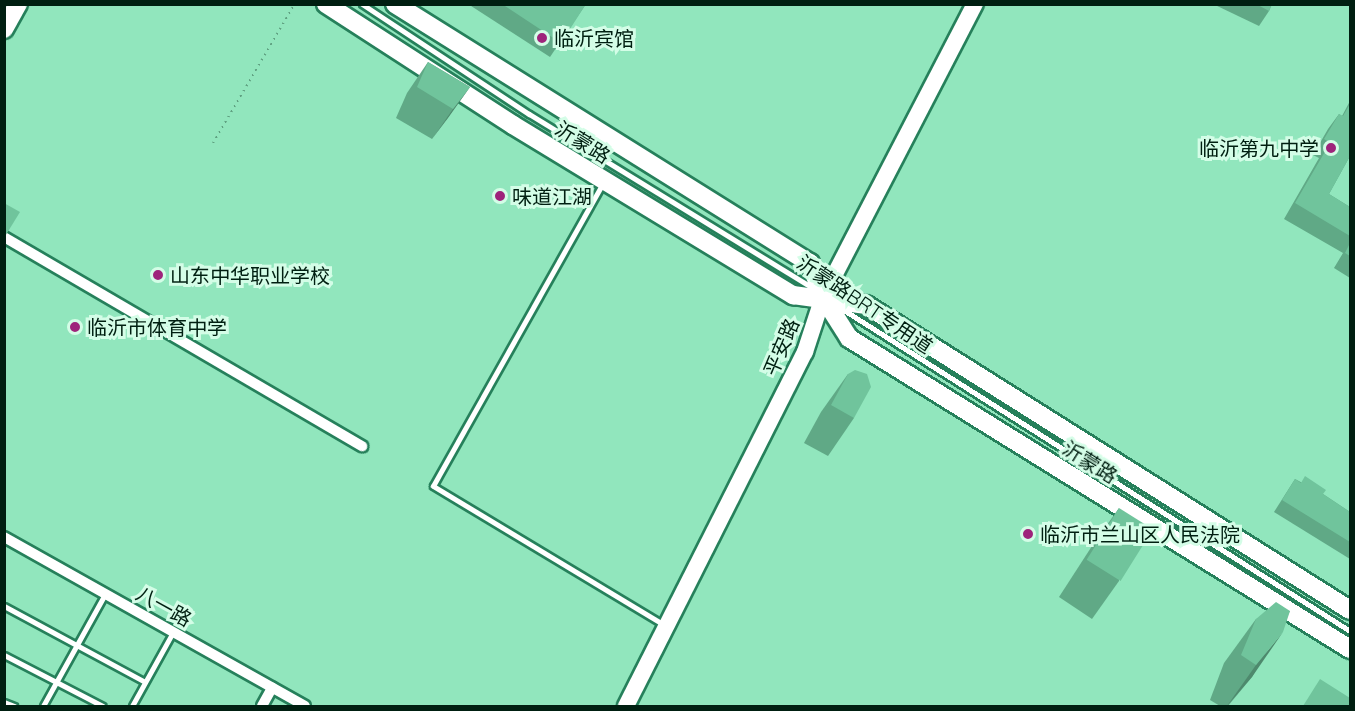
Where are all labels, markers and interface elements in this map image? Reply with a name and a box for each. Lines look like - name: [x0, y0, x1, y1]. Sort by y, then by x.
- place label: 临沂宾馆: [554, 26, 634, 50]
- marker: 临沂宾馆: [535, 31, 549, 45]
- street label: 沂蒙路: [551, 116, 615, 168]
- place label: 临沂第九中学: [1199, 136, 1319, 160]
- marker: 临沂第九中学: [1324, 141, 1338, 155]
- place label: 味道江湖: [512, 184, 592, 208]
- marker: 味道江湖: [493, 189, 507, 203]
- street label: 沂蒙路BRT专用道: [793, 250, 937, 358]
- place label: 山东中华职业学校: [170, 263, 330, 287]
- marker: 山东中华职业学校: [151, 268, 165, 282]
- place label: 临沂市体育中学: [87, 315, 227, 339]
- street label: 平安路: [758, 315, 804, 379]
- marker: 临沂市体育中学: [68, 320, 82, 334]
- street label: 沂蒙路: [1058, 436, 1122, 488]
- place label: 临沂市兰山区人民法院: [1040, 522, 1240, 546]
- marker: 临沂市兰山区人民法院: [1021, 527, 1035, 541]
- street label: 八一路: [132, 581, 196, 631]

